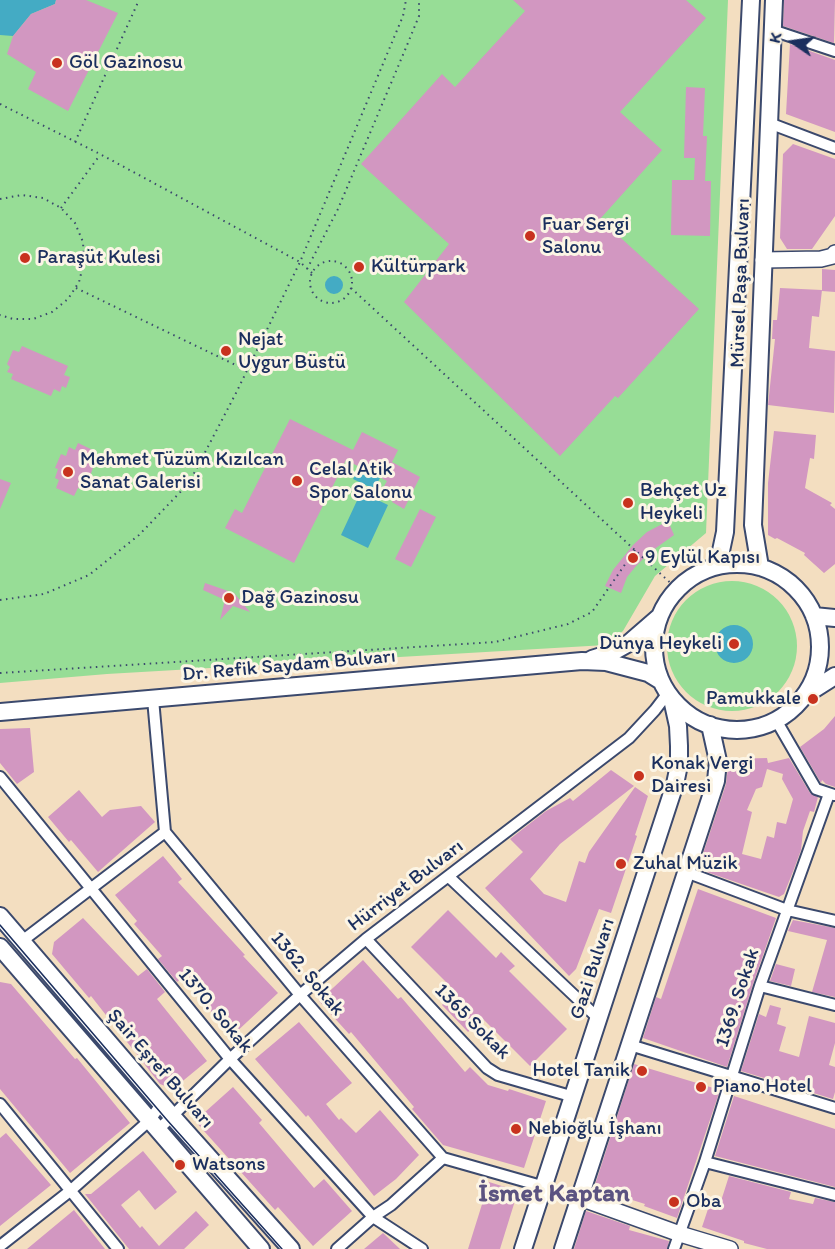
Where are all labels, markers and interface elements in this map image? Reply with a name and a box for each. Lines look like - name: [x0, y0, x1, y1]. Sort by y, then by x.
- north arrow: [763, 12, 823, 72]
- text: K: [765, 31, 785, 45]
- place label: Göl Gazinosu: [69, 51, 183, 75]
- marker: Göl Gazinosu: [50, 56, 64, 70]
- street label: Mürsel Paşa Bulvarı: [726, 198, 756, 368]
- place label: Fuar Sergi Salonu: [542, 213, 629, 260]
- marker: Fuar Sergi Salonu: [523, 229, 537, 243]
- place label: Paraşüt Kulesi: [37, 246, 161, 270]
- marker: Paraşüt Kulesi: [18, 251, 32, 265]
- place label: Kültürpark: [371, 255, 466, 279]
- marker: Kültürpark: [352, 260, 366, 274]
- place label: Nejat Uygur Büstü: [238, 328, 346, 375]
- marker: Nejat Uygur Büstü: [219, 344, 233, 358]
- place label: Mehmet Tüzüm Kızılcan Sanat Galerisi: [80, 448, 284, 495]
- place label: Celal Atik Spor Salonu: [309, 458, 412, 505]
- marker: Mehmet Tüzüm Kızılcan Sanat Galerisi: [61, 465, 75, 479]
- marker: Celal Atik Spor Salonu: [290, 474, 304, 488]
- place label: Behçet Uz Heykeli: [640, 479, 726, 526]
- marker: Behçet Uz Heykeli: [621, 496, 635, 510]
- place label: 9 Eylül Kapısı: [645, 546, 760, 570]
- marker: 9 Eylül Kapısı: [626, 551, 640, 565]
- place label: Dağ Gazinosu: [241, 586, 359, 610]
- marker: Dağ Gazinosu: [222, 591, 236, 605]
- place label: Dünya Heykeli: [599, 632, 722, 656]
- marker: Dünya Heykeli: [727, 637, 741, 651]
- street label: Dr. Refik Saydam Bulvarı: [181, 645, 397, 687]
- place label: Pamukkale: [706, 687, 801, 711]
- marker: Pamukkale: [806, 692, 820, 706]
- place label: Konak Vergi Dairesi: [651, 752, 753, 799]
- marker: Konak Vergi Dairesi: [632, 769, 646, 783]
- street label: Hürriyet Bulvarı: [344, 835, 468, 937]
- place label: Zuhal Müzik: [633, 852, 738, 876]
- marker: Zuhal Müzik: [614, 857, 628, 871]
- street label: Gazi Bulvarı: [565, 915, 621, 1023]
- street label: 1362. Sokak: [265, 927, 349, 1021]
- street label: 1369. Sokak: [711, 946, 765, 1050]
- street label: 1370. Sokak: [172, 964, 258, 1058]
- street label: 1365 Sokak: [429, 979, 515, 1065]
- street label: Şair Eşref Bulvarı: [102, 1004, 218, 1134]
- place label: Hotel Tanik: [533, 1059, 630, 1083]
- marker: Hotel Tanik: [635, 1064, 649, 1078]
- place label: Piano Hotel: [713, 1075, 812, 1099]
- marker: Piano Hotel: [694, 1080, 708, 1094]
- place label: Nebioğlu İşhanı: [528, 1117, 662, 1141]
- marker: Nebioğlu İşhanı: [509, 1122, 523, 1136]
- place label: Watsons: [192, 1153, 266, 1177]
- marker: Watsons: [173, 1158, 187, 1172]
- district label: İsmet Kaptan: [478, 1178, 630, 1210]
- place label: Oba: [686, 1190, 721, 1214]
- marker: Oba: [667, 1195, 681, 1209]

